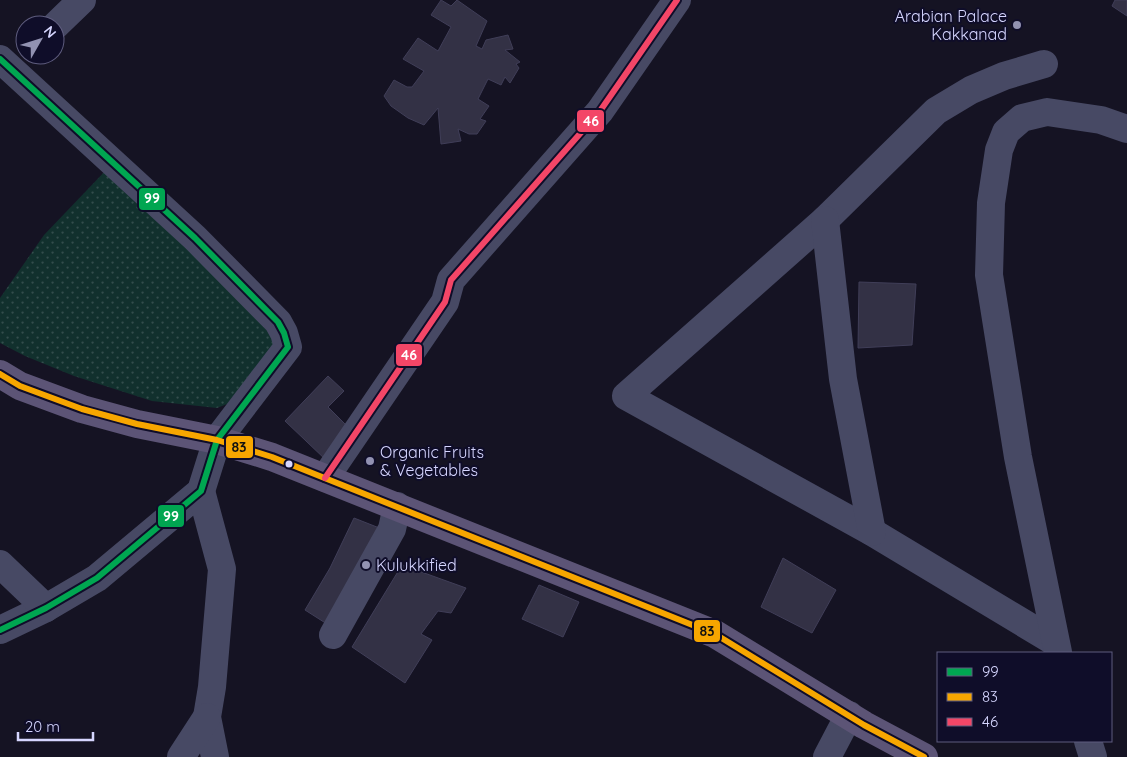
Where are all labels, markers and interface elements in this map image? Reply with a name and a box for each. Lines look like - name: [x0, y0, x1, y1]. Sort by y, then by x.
- place label: Arabian Palace Kakkanad: [895, 6, 1007, 44]
- north arrow: [15, 15, 65, 65]
- marker: Arabian Palace Kakkanad: [1011, 19, 1023, 31]
- text: N: [40, 22, 60, 41]
- line badge: 46: [576, 109, 605, 133]
- text: 46: [583, 112, 599, 130]
- line badge: 99: [138, 187, 166, 211]
- text: 99: [144, 189, 160, 207]
- line badge: 46: [395, 343, 423, 367]
- text: 46: [401, 346, 417, 364]
- line badge: 83: [225, 435, 254, 459]
- text: 83: [231, 438, 247, 456]
- place label: Organic Fruits & Vegetables: [380, 442, 484, 480]
- marker: Organic Fruits & Vegetables: [364, 455, 376, 467]
- unlabelled marker: [284, 459, 294, 469]
- line badge: 99: [157, 504, 185, 528]
- text: 99: [163, 507, 179, 525]
- place label: Kulukkified: [376, 555, 457, 575]
- marker: Kulukkified: [360, 559, 372, 571]
- line badge: 83: [693, 619, 721, 643]
- text: 83: [699, 622, 715, 640]
- legend: [937, 652, 1112, 742]
- text: 99: [982, 662, 999, 681]
- text: 83: [982, 687, 998, 706]
- scale bar: [18, 710, 92, 742]
- text: 46: [982, 712, 998, 731]
- text: 20 m: [25, 717, 60, 736]

